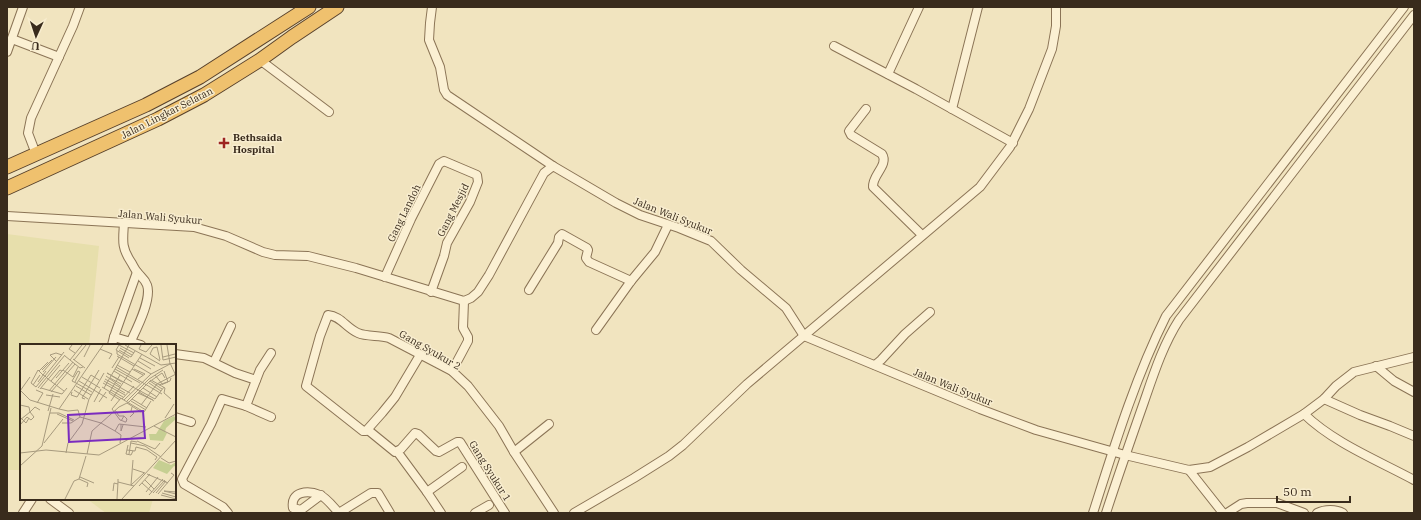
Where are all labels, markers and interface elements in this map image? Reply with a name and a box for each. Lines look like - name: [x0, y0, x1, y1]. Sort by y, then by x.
- north arrow: [16, 16, 56, 56]
- text: U: [30, 39, 40, 53]
- street label: Jalan Lingkar Selatan: [119, 84, 216, 142]
- place label: Bethsaida Hospital: [233, 131, 282, 156]
- marker: Bethsaida Hospital: [218, 137, 230, 149]
- street label: Gang Mesjid: [434, 181, 472, 239]
- street label: Gang Landoh: [384, 182, 424, 244]
- street label: Jalan Wali Syukur: [632, 194, 715, 238]
- street label: Jalan Wali Syukur: [118, 207, 203, 227]
- street label: Gang Syukur 2: [397, 327, 463, 373]
- inset map: [20, 344, 176, 500]
- street label: Jalan Wali Syukur: [912, 365, 995, 409]
- street label: Gang Syukur 1: [466, 438, 514, 504]
- scale bar: [1277, 478, 1350, 504]
- text: 50 m: [1283, 484, 1312, 499]

